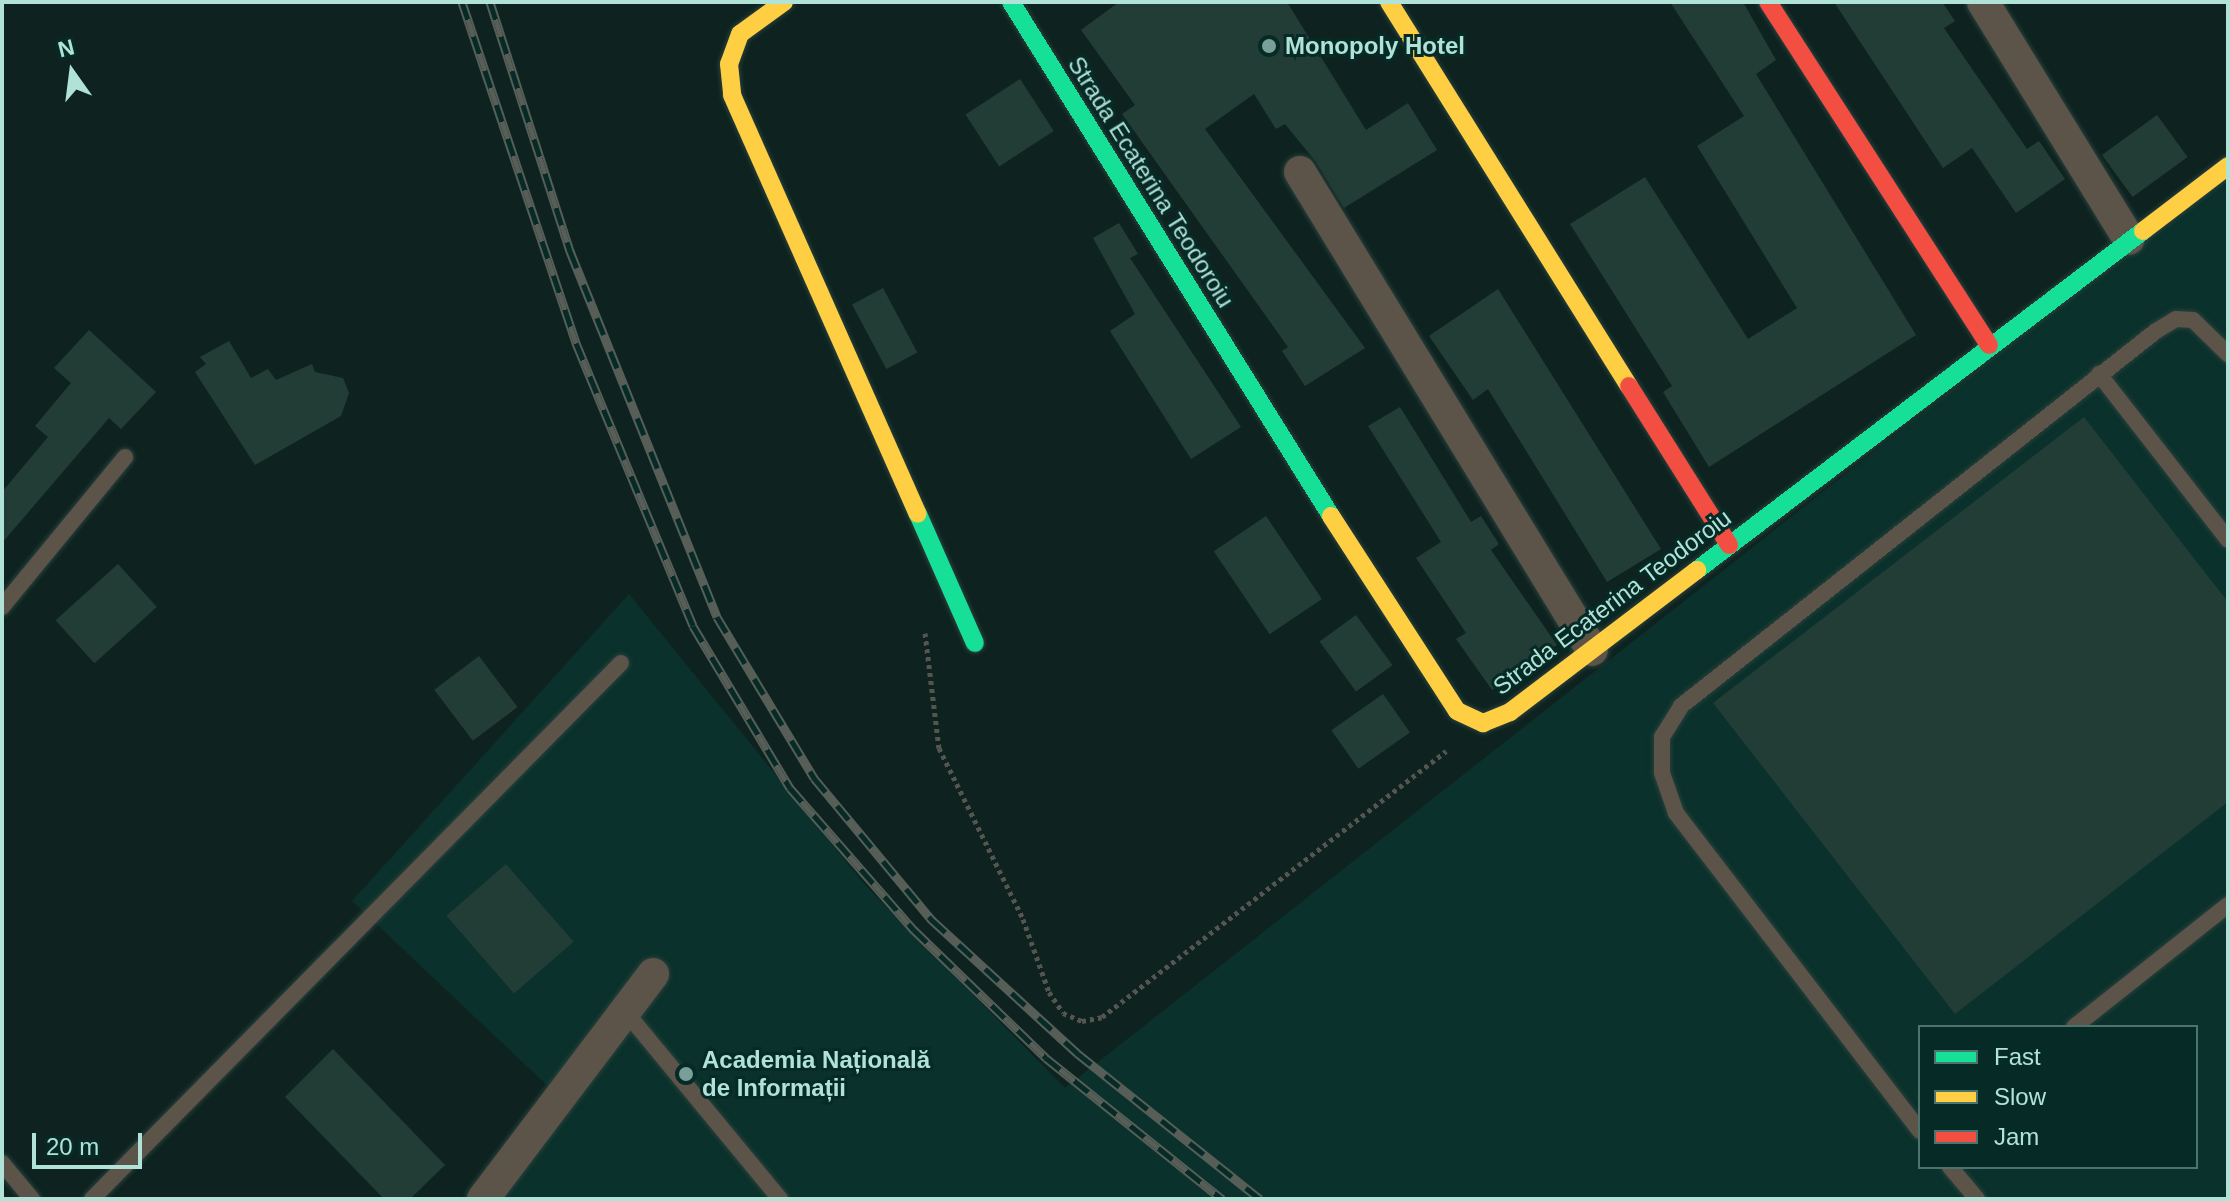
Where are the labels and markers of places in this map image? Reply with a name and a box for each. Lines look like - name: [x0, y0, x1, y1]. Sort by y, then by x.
- place label: Monopoly Hotel: [1285, 32, 1465, 60]
- marker: Monopoly Hotel: [1260, 37, 1278, 55]
- place label: Academia Națională de Informații: [702, 1046, 930, 1102]
- marker: Academia Națională de Informații: [677, 1065, 695, 1083]

